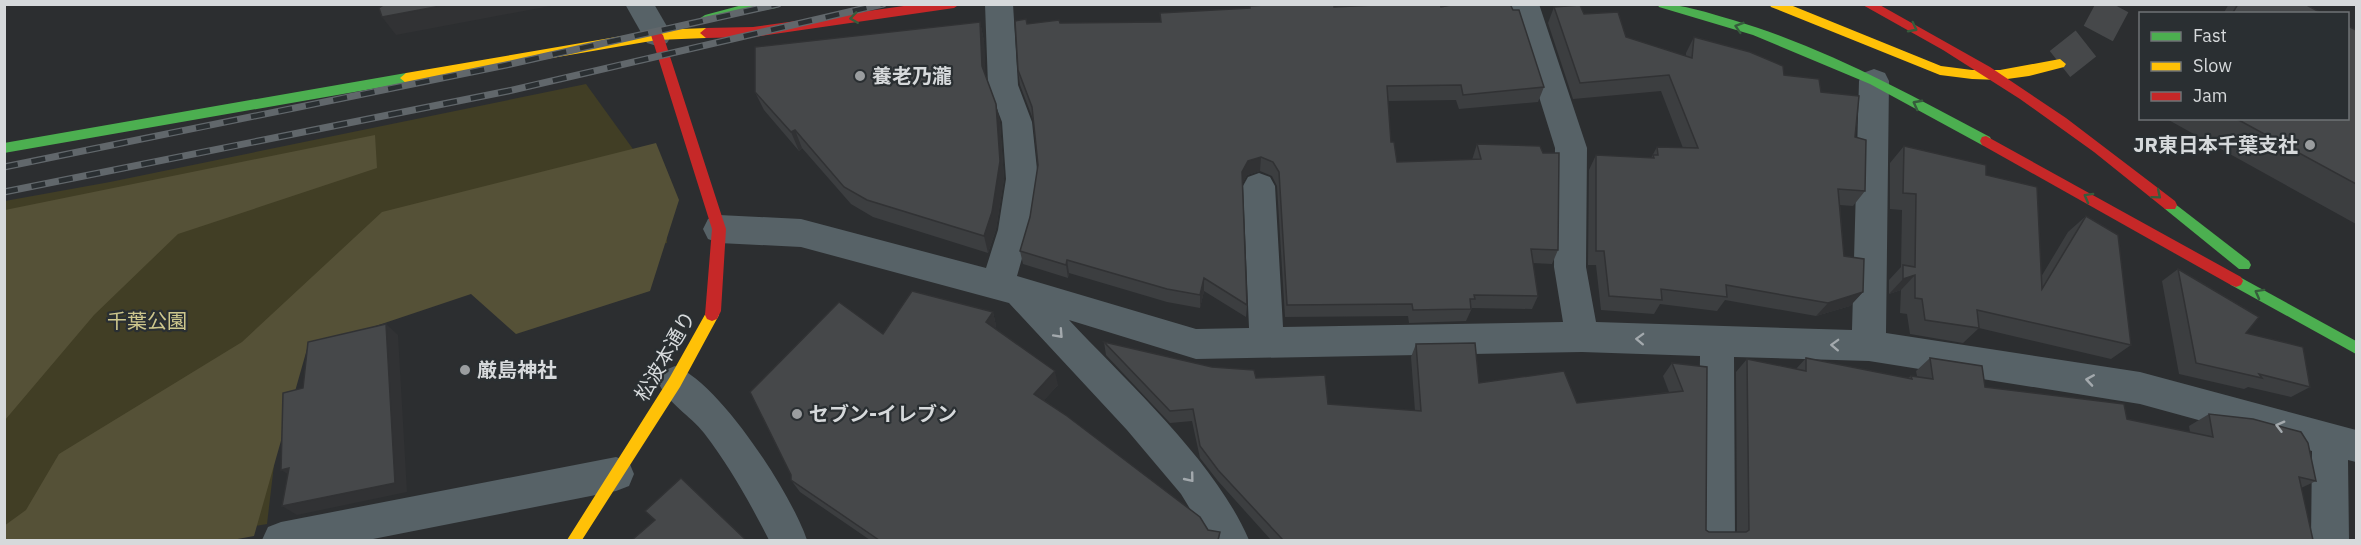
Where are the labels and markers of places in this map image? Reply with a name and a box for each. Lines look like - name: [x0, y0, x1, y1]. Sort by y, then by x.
- place label: 養老乃瀧: [872, 62, 952, 89]
- marker: 養老乃瀧: [853, 69, 867, 83]
- place label: JR東日本千葉支社: [2133, 131, 2298, 158]
- marker: JR東日本千葉支社: [2303, 138, 2317, 152]
- place label: 厳島神社: [477, 356, 557, 383]
- marker: 厳島神社: [458, 363, 472, 377]
- place label: セブン-イレブン: [809, 400, 957, 427]
- marker: セブン-イレブン: [790, 407, 804, 421]

